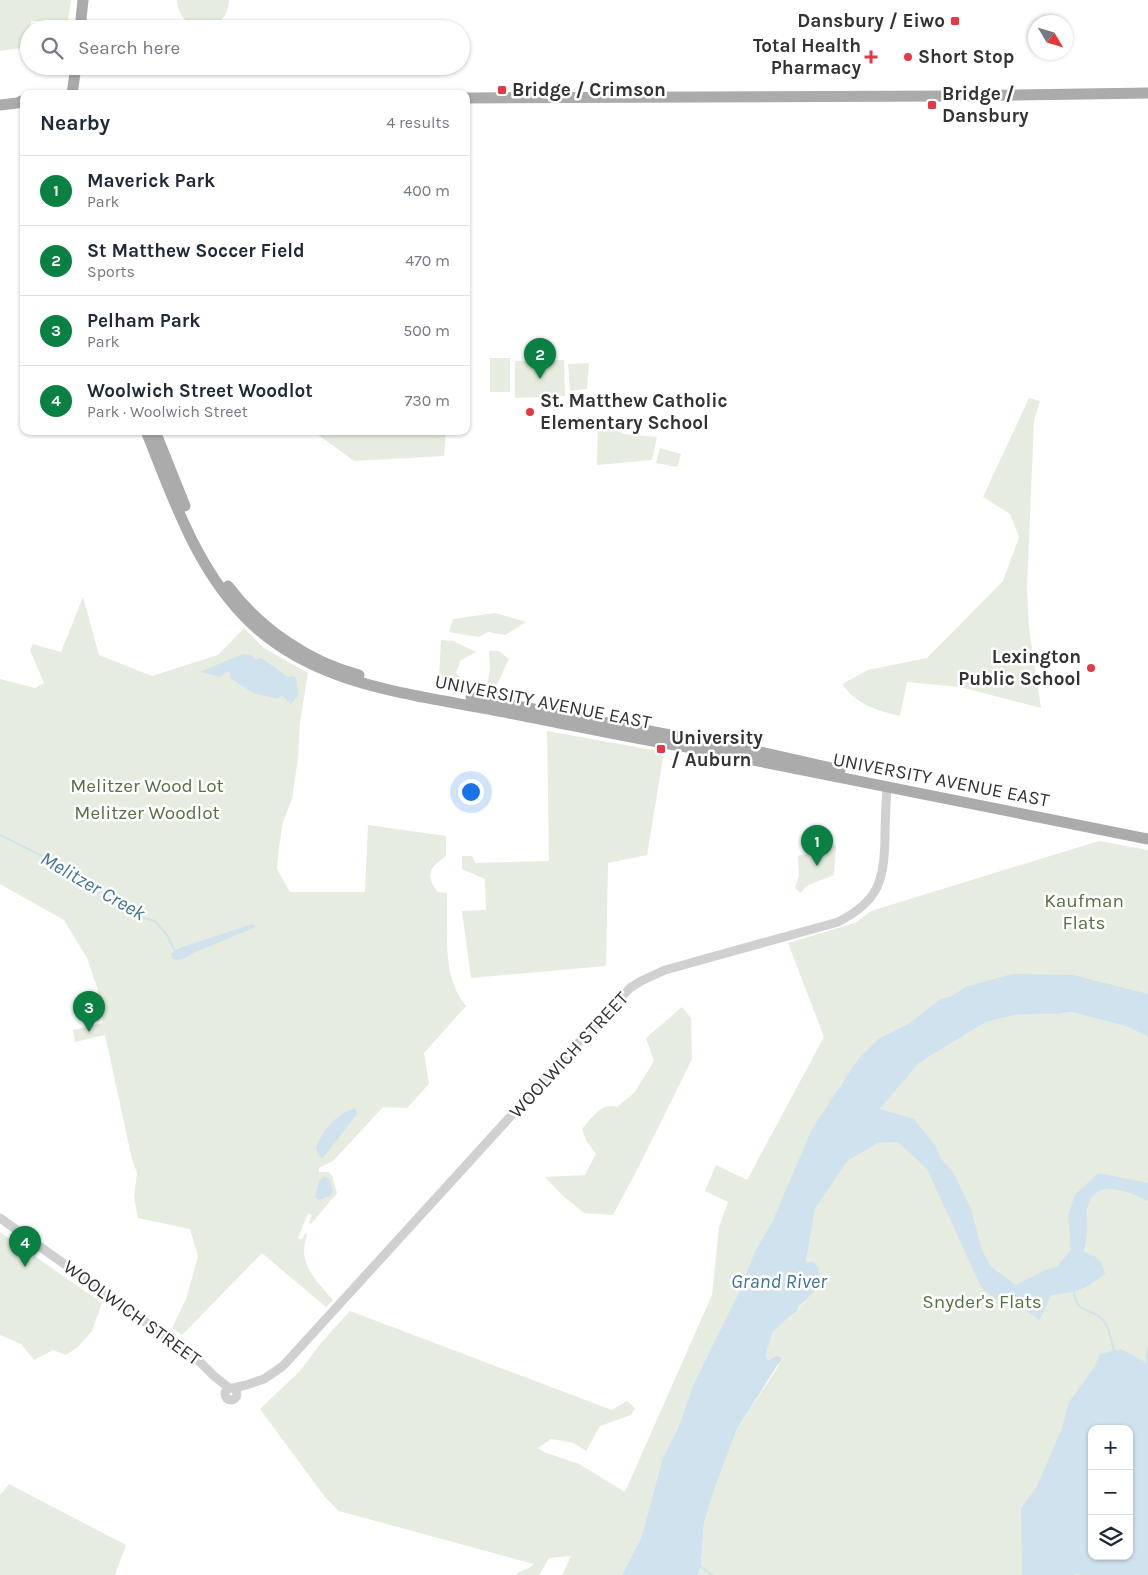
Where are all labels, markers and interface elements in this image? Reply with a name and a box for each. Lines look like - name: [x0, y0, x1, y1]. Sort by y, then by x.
- place label: Dansbury / Eiwo: [797, 10, 945, 32]
- marker: Dansbury / Eiwo: [949, 15, 961, 27]
- north arrow: [1028, 15, 1073, 60]
- search box: [20, 20, 470, 75]
- icon: search: [38, 34, 66, 62]
- place label: Total Health Pharmacy: [753, 35, 861, 79]
- text: Search here: [78, 37, 180, 59]
- place label: Short Stop: [918, 46, 1014, 68]
- marker: Total Health Pharmacy: [865, 51, 877, 63]
- marker: Short Stop: [902, 51, 914, 63]
- place label: Bridge / Crimson: [512, 79, 666, 101]
- place label: Bridge / Dansbury: [942, 83, 1029, 127]
- marker: Bridge / Crimson: [496, 84, 508, 96]
- marker: Bridge / Dansbury: [926, 99, 938, 111]
- text: Nearby: [40, 111, 110, 135]
- text: 4 results: [386, 113, 450, 132]
- text: Maverick Park: [87, 170, 215, 192]
- text: 1: [53, 181, 59, 200]
- text: 400 m: [403, 181, 450, 200]
- text: Park: [87, 192, 119, 211]
- text: St Matthew Soccer Field: [87, 240, 305, 262]
- text: 2: [51, 251, 61, 270]
- text: 470 m: [405, 251, 450, 270]
- text: Sports: [87, 262, 135, 281]
- text: Pelham Park: [87, 310, 201, 332]
- text: 3: [51, 321, 61, 340]
- text: 500 m: [403, 321, 450, 340]
- text: Park: [87, 332, 119, 351]
- pin: 2: [524, 338, 556, 379]
- text: Woolwich Street Woodlot: [87, 380, 313, 402]
- place label: St. Matthew Catholic Elementary School: [540, 390, 728, 434]
- text: 4: [51, 391, 61, 410]
- text: 730 m: [405, 391, 450, 410]
- text: Park · Woolwich Street: [87, 402, 248, 421]
- marker: St. Matthew Catholic Elementary School: [524, 406, 536, 418]
- place label: Lexington Public School: [958, 646, 1081, 690]
- marker: Lexington Public School: [1085, 662, 1097, 674]
- street label: UNIVERSITY AVENUE EAST: [433, 670, 654, 734]
- place label: University / Auburn: [671, 727, 763, 771]
- marker: University / Auburn: [655, 743, 667, 755]
- street label: UNIVERSITY AVENUE EAST: [831, 748, 1052, 812]
- park label: Melitzer Wood Lot: [70, 775, 224, 797]
- your location: [458, 779, 484, 805]
- park label: Melitzer Woodlot: [74, 802, 220, 824]
- pin: 1: [801, 825, 833, 866]
- water label: Melitzer Creek: [36, 847, 150, 926]
- park label: Kaufman Flats: [1044, 890, 1124, 934]
- street label: WOOLWICH STREET: [505, 987, 633, 1123]
- pin: 3: [73, 991, 105, 1032]
- pin: 4: [9, 1226, 41, 1267]
- street label: WOOLWICH STREET: [59, 1256, 205, 1370]
- water label: Grand River: [731, 1270, 828, 1293]
- park label: Snyder's Flats: [922, 1291, 1042, 1313]
- map controls: [1088, 1425, 1133, 1560]
- button: +: [1088, 1425, 1133, 1470]
- button: −: [1088, 1470, 1133, 1515]
- button: layers: [1088, 1515, 1133, 1560]

